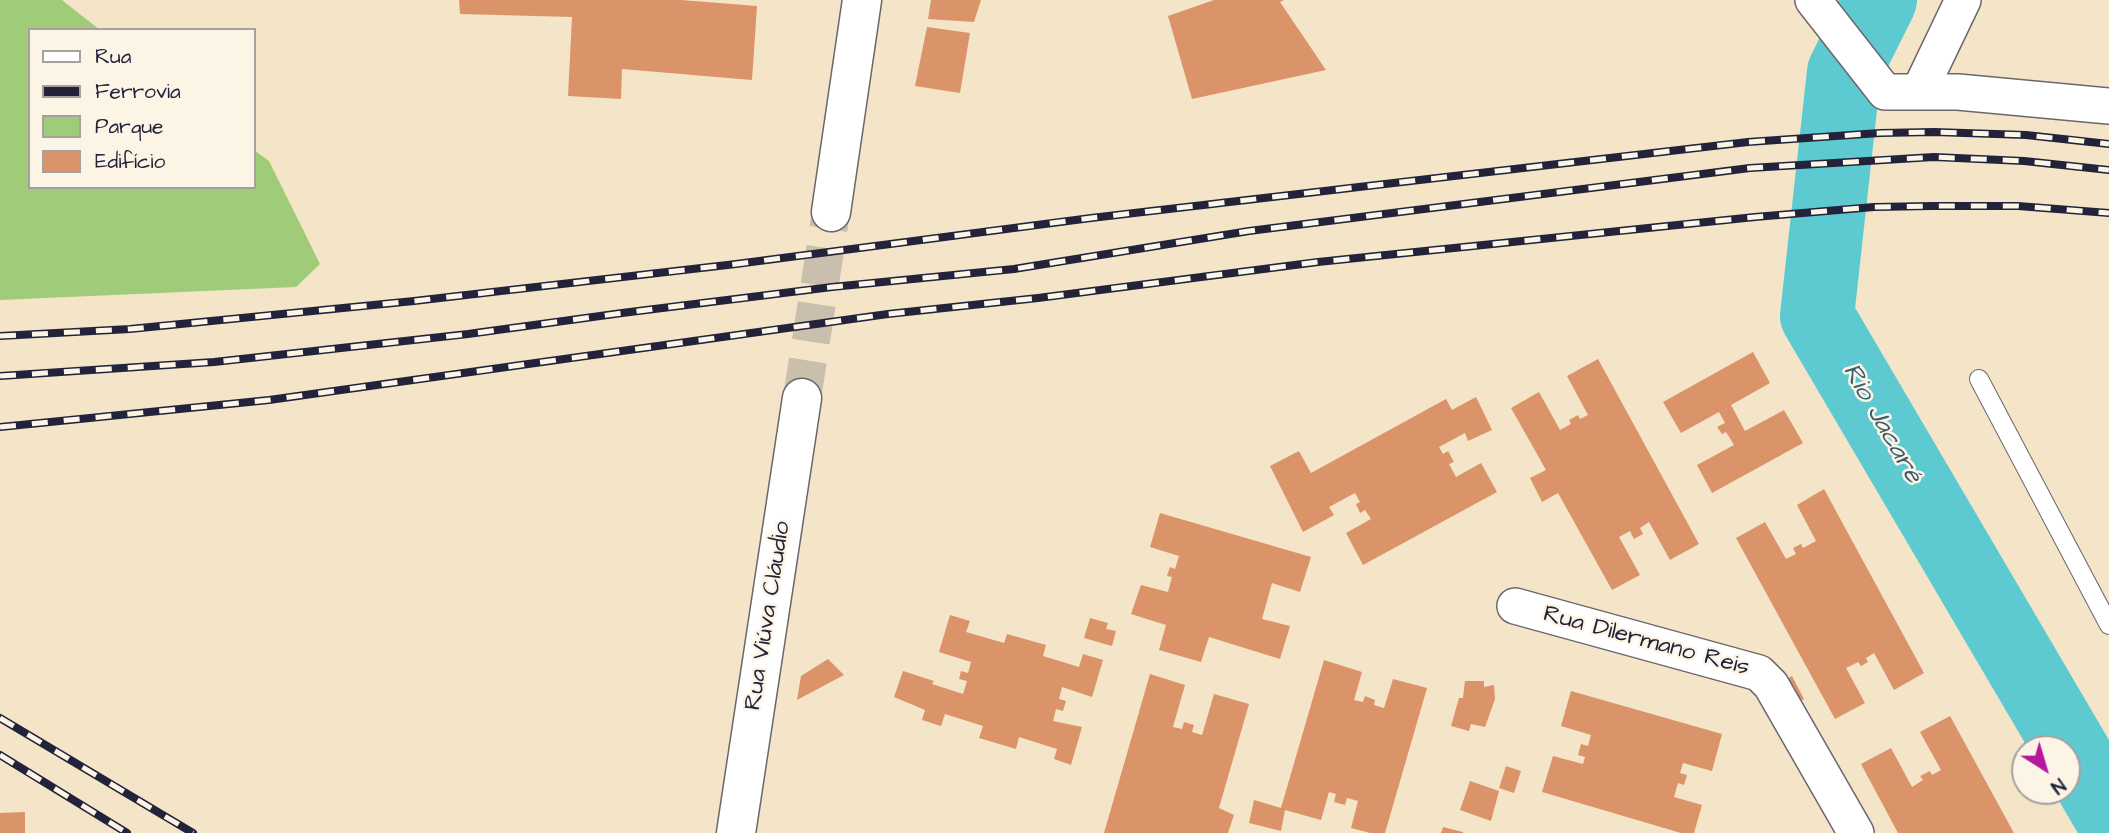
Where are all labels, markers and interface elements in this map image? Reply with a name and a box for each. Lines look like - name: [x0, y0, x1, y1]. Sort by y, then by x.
- legend: [28, 28, 256, 189]
- text: Rua: [95, 42, 131, 71]
- text: Ferrovia: [95, 77, 181, 106]
- text: Parque: [95, 112, 163, 141]
- text: Edifício: [95, 147, 165, 176]
- water label: Rio Jacaré: [1834, 359, 1928, 489]
- street label: Rua Viúva Cláudio: [740, 519, 798, 713]
- street label: Rua Dilermano Reis: [1540, 601, 1752, 683]
- north arrow: [2011, 735, 2081, 805]
- text: N: [2045, 771, 2071, 800]

